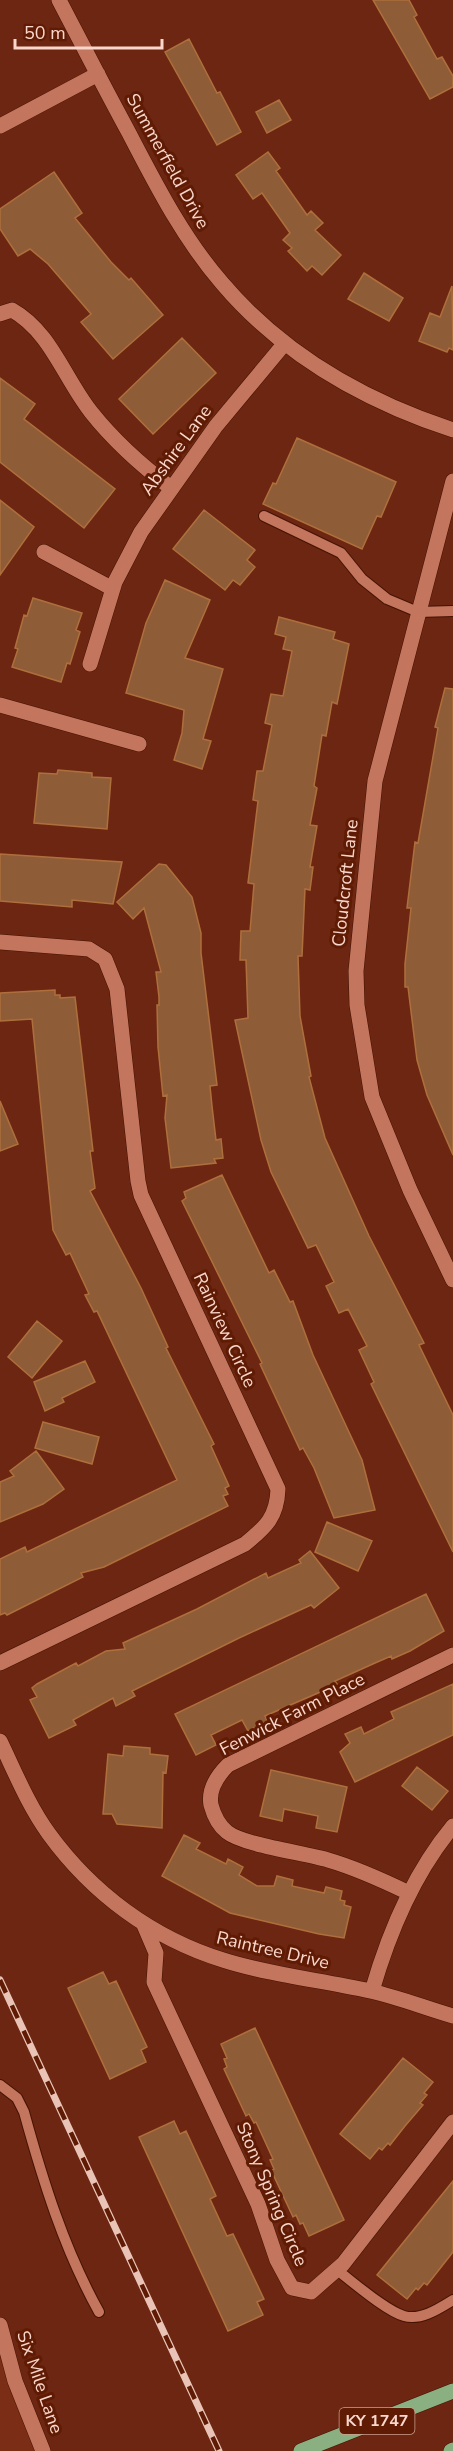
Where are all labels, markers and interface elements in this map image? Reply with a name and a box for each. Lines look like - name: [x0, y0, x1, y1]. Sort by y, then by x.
- scale bar: [15, 12, 162, 50]
- text: 50 m: [24, 21, 66, 45]
- street label: Summerfield Drive: [121, 89, 215, 233]
- street label: Abshire Lane: [135, 400, 217, 500]
- street label: Cloudcroft Lane: [326, 818, 364, 948]
- street label: Rainview Circle: [188, 1269, 262, 1391]
- street label: Fenwick Farm Place: [215, 1667, 369, 1761]
- street label: Raintree Drive: [214, 1925, 332, 1975]
- street label: Stony Spring Circle: [231, 2118, 313, 2270]
- street label: Six Mile Lane: [11, 2327, 69, 2437]
- road number: KY 1747: [340, 2408, 415, 2434]

